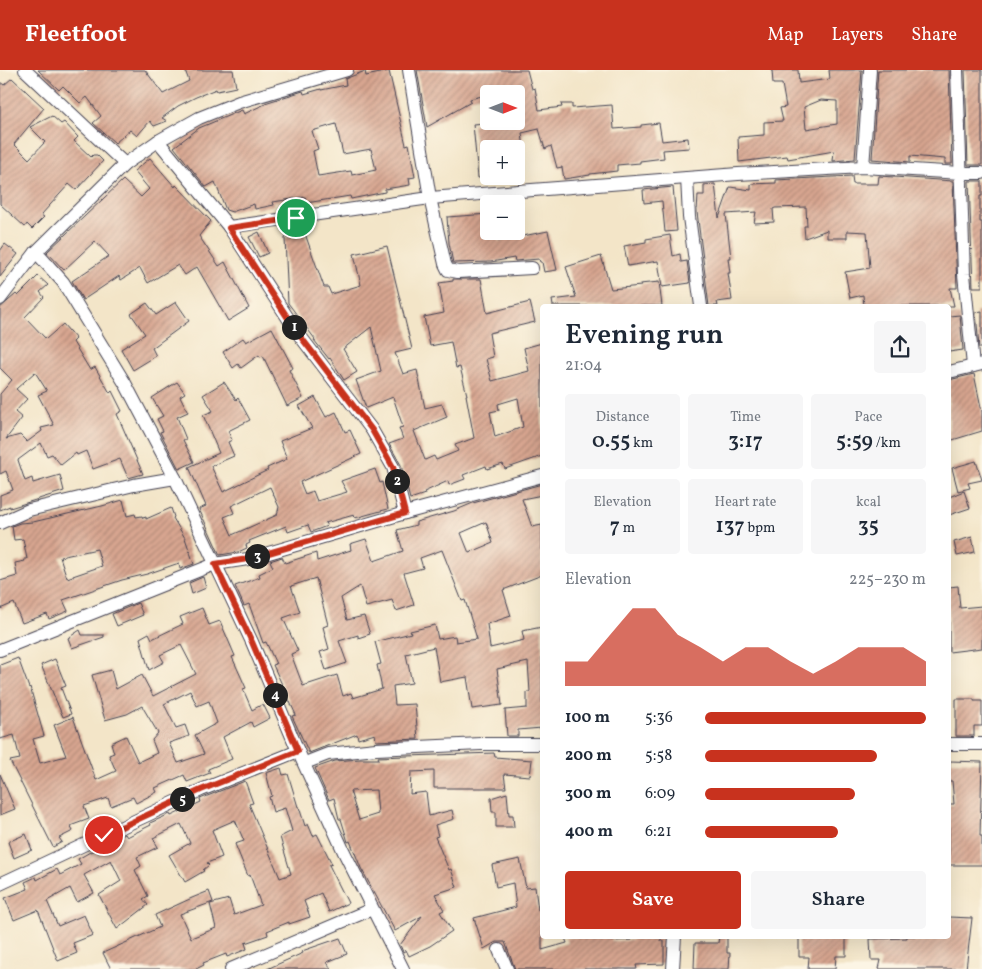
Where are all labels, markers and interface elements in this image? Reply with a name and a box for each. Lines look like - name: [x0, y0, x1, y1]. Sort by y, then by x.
- text: Fleetfoot: [25, 18, 127, 52]
- text: Map: [767, 23, 803, 48]
- text: Layers: [831, 23, 883, 48]
- text: Share: [911, 23, 957, 48]
- north arrow: [480, 85, 525, 130]
- map controls: [480, 85, 525, 240]
- button: +: [480, 140, 525, 185]
- button: −: [480, 195, 525, 240]
- pin: [275, 197, 317, 239]
- icon: arrive: [282, 204, 310, 232]
- pin: 1: [282, 314, 306, 340]
- text: Evening run: [565, 316, 724, 355]
- text: 1: [292, 318, 297, 337]
- button: share: [874, 321, 926, 373]
- text: 21:04: [565, 355, 602, 377]
- text: Distance: [596, 408, 649, 427]
- text: Time: [730, 408, 761, 427]
- text: Pace: [855, 408, 883, 427]
- text: 0.55: [592, 427, 630, 456]
- text: 3:17: [728, 427, 763, 456]
- text: 5:59: [836, 427, 873, 456]
- text: km: [630, 434, 653, 453]
- text: /km: [873, 434, 901, 453]
- pin: 2: [384, 468, 410, 494]
- text: 2: [394, 472, 401, 491]
- text: Elevation: [593, 493, 652, 512]
- text: Heart rate: [715, 493, 776, 512]
- text: kcal: [856, 493, 881, 512]
- text: 7: [610, 512, 620, 541]
- text: 137: [715, 512, 745, 541]
- text: 35: [858, 512, 879, 541]
- text: m: [620, 519, 635, 538]
- text: bpm: [745, 519, 776, 538]
- pin: 3: [244, 544, 270, 568]
- text: 3: [254, 547, 261, 566]
- text: Elevation: [565, 569, 632, 591]
- text: 225–230 m: [849, 569, 926, 591]
- pin: 4: [262, 682, 288, 708]
- text: 4: [271, 686, 280, 705]
- text: 100 m: [565, 707, 610, 729]
- text: 5:36: [645, 707, 673, 729]
- text: 200 m: [565, 745, 612, 767]
- text: 5:58: [645, 745, 672, 767]
- text: 300 m: [565, 783, 611, 805]
- text: 6:09: [645, 783, 675, 805]
- pin: 5: [170, 786, 194, 812]
- text: 5: [179, 790, 186, 809]
- pin: [83, 814, 125, 856]
- icon: check: [90, 821, 118, 849]
- text: 400 m: [565, 821, 613, 843]
- text: 6:21: [645, 821, 672, 843]
- button: Save: [565, 871, 741, 929]
- button: Share: [751, 871, 926, 929]

